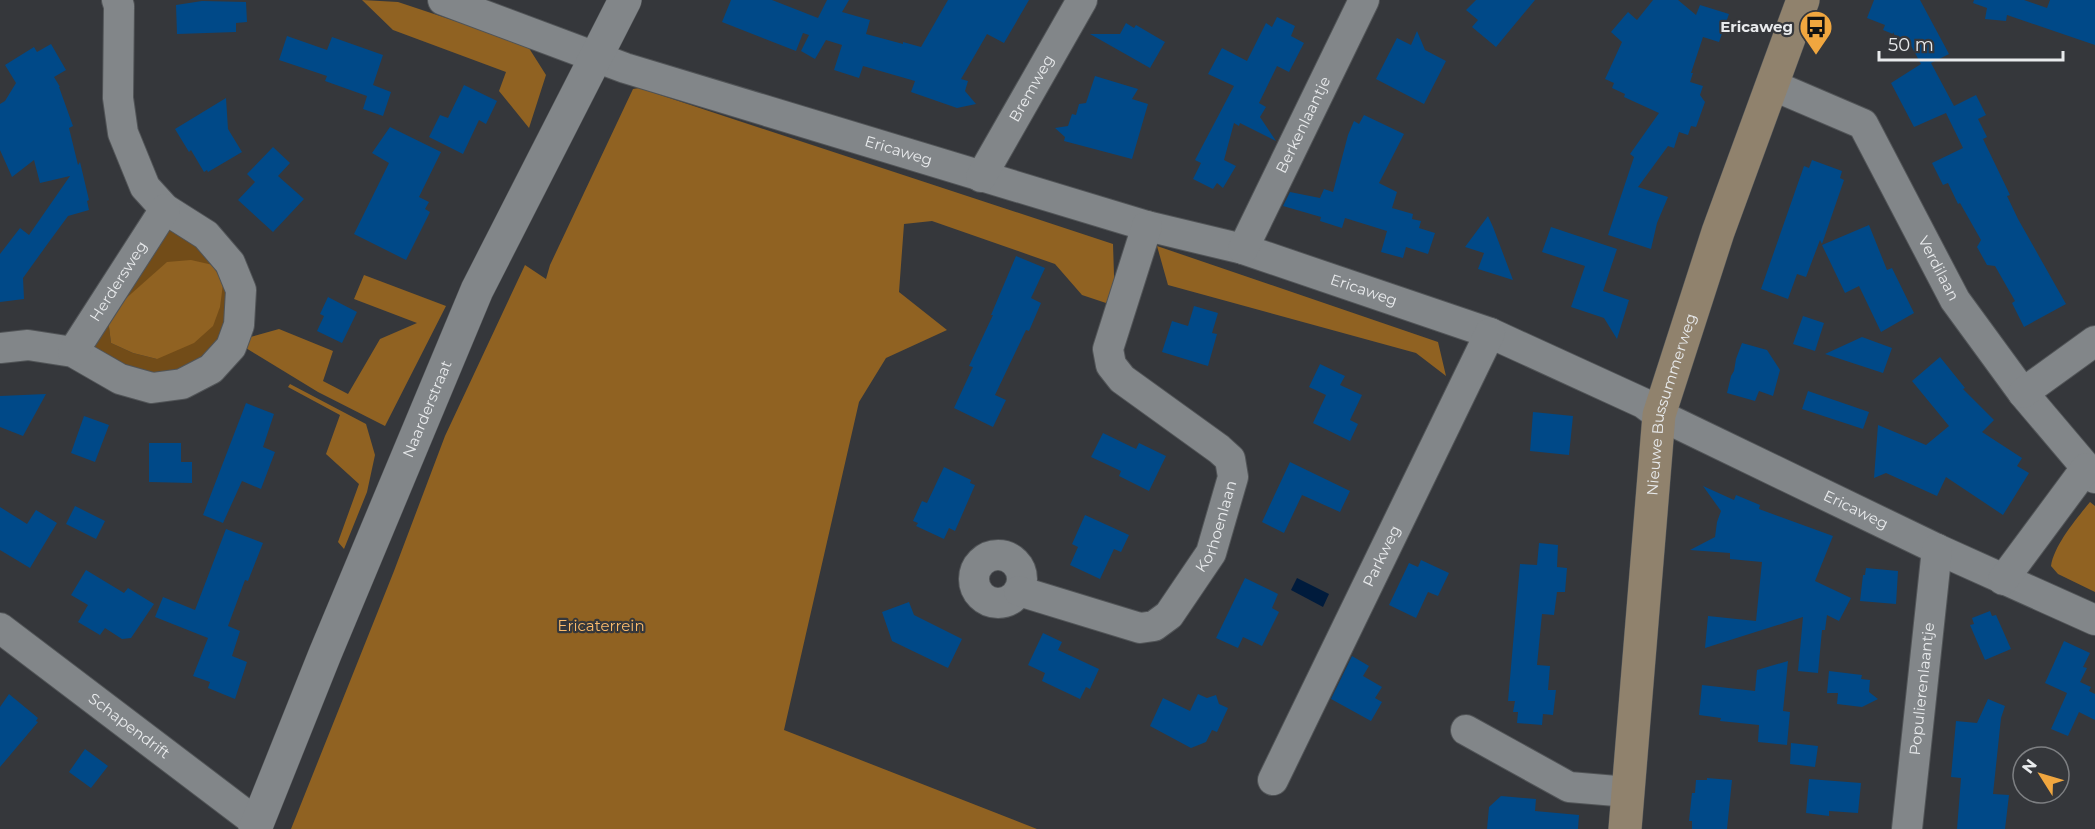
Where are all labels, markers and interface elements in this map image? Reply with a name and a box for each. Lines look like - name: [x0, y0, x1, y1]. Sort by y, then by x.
- bus stop icon: Ericaweg: [1798, 9, 1834, 56]
- place label: Ericaweg: [1720, 17, 1793, 36]
- scale bar: [1879, 24, 2064, 62]
- text: 50 m: [1888, 34, 1934, 56]
- street label: Bremweg: [1004, 51, 1058, 125]
- street label: Berkenlaantje: [1271, 73, 1334, 176]
- street label: Ericaweg: [863, 131, 935, 169]
- street label: Verdilaan: [1914, 233, 1964, 304]
- street label: Herdersweg: [85, 237, 151, 325]
- street label: Ericaweg: [1328, 269, 1400, 310]
- street label: Nieuwe Bussummerweg: [1642, 311, 1700, 496]
- street label: Naarderstraat: [398, 357, 456, 460]
- street label: Korhoenlaan: [1191, 478, 1240, 576]
- street label: Ericaweg: [1821, 486, 1891, 533]
- street label: Parkweg: [1358, 522, 1404, 590]
- park label: Ericaterrein: [557, 616, 645, 635]
- street label: Populierenlaantje: [1905, 621, 1938, 756]
- street label: Schapendrift: [85, 689, 174, 762]
- north arrow: [2011, 745, 2071, 805]
- text: N: [2018, 755, 2041, 777]

